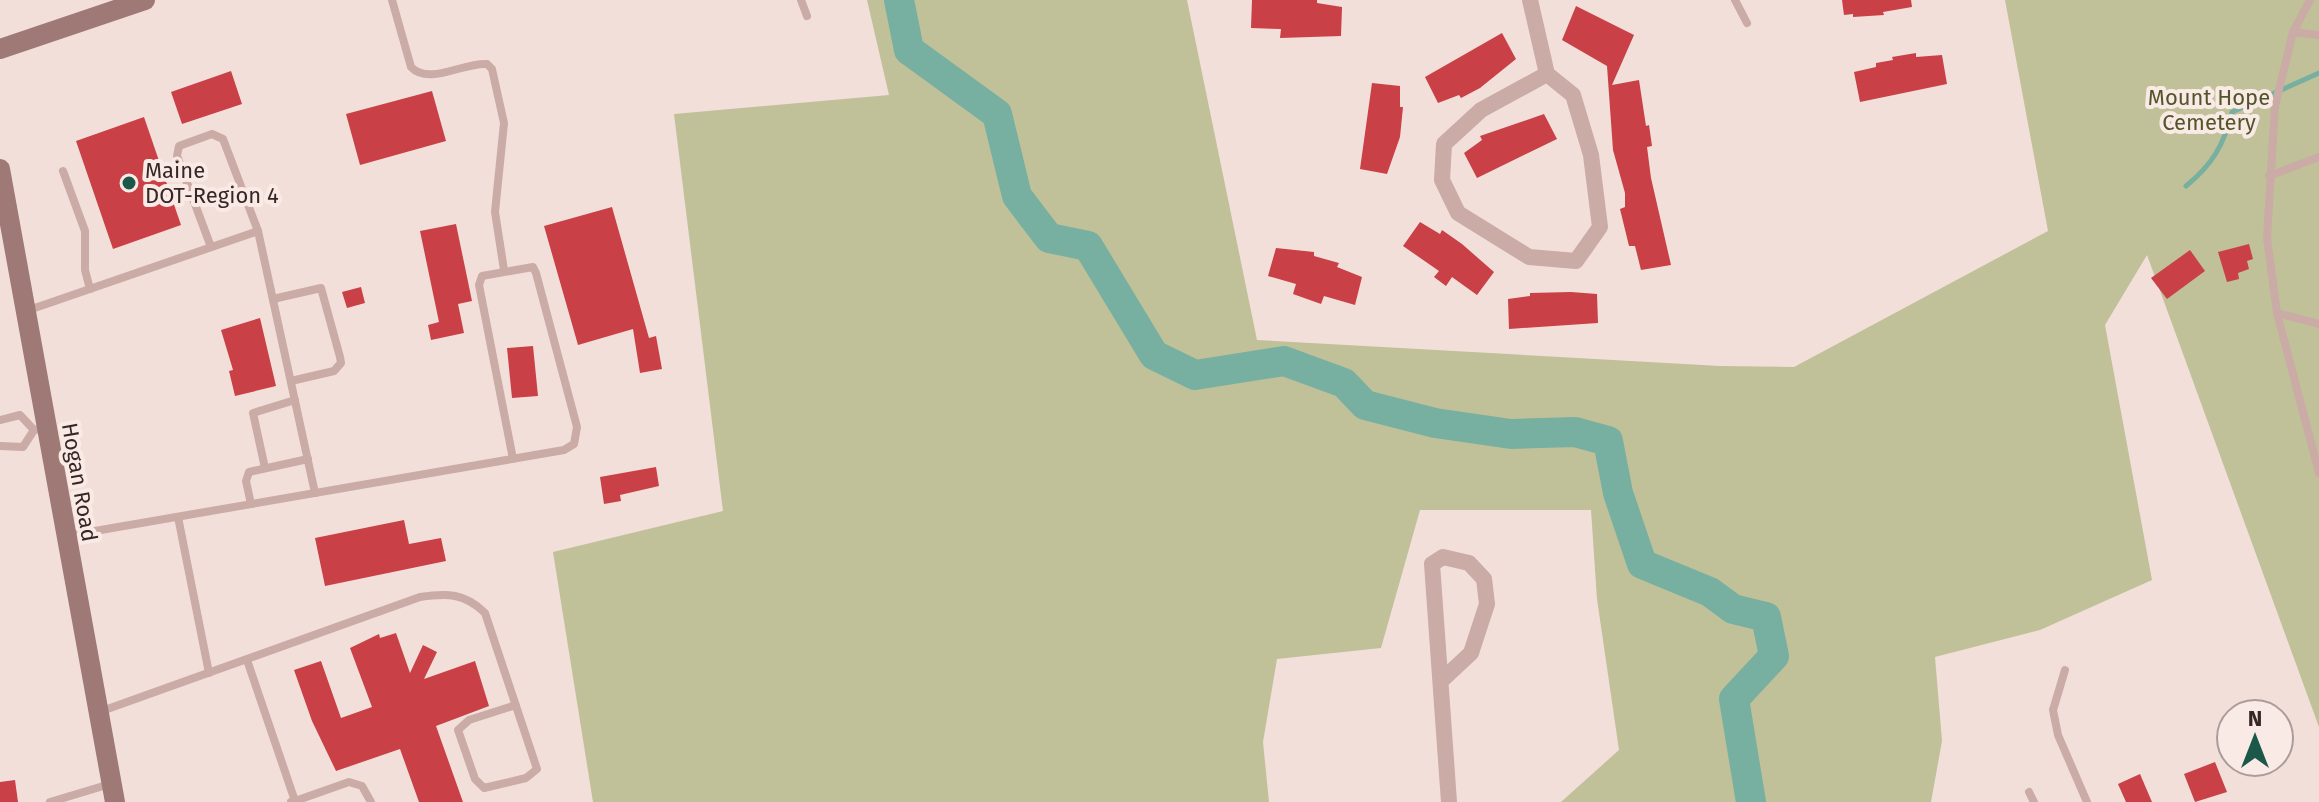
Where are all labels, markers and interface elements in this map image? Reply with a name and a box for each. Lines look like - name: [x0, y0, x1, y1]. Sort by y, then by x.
- park label: Mount Hope Cemetery: [2148, 84, 2270, 136]
- place label: Maine DOT-Region 4: [145, 157, 279, 209]
- marker: Maine DOT-Region 4: [120, 174, 138, 192]
- street label: Hogan Road: [56, 421, 103, 544]
- north arrow: [2215, 698, 2295, 778]
- text: N: [2248, 705, 2262, 732]

